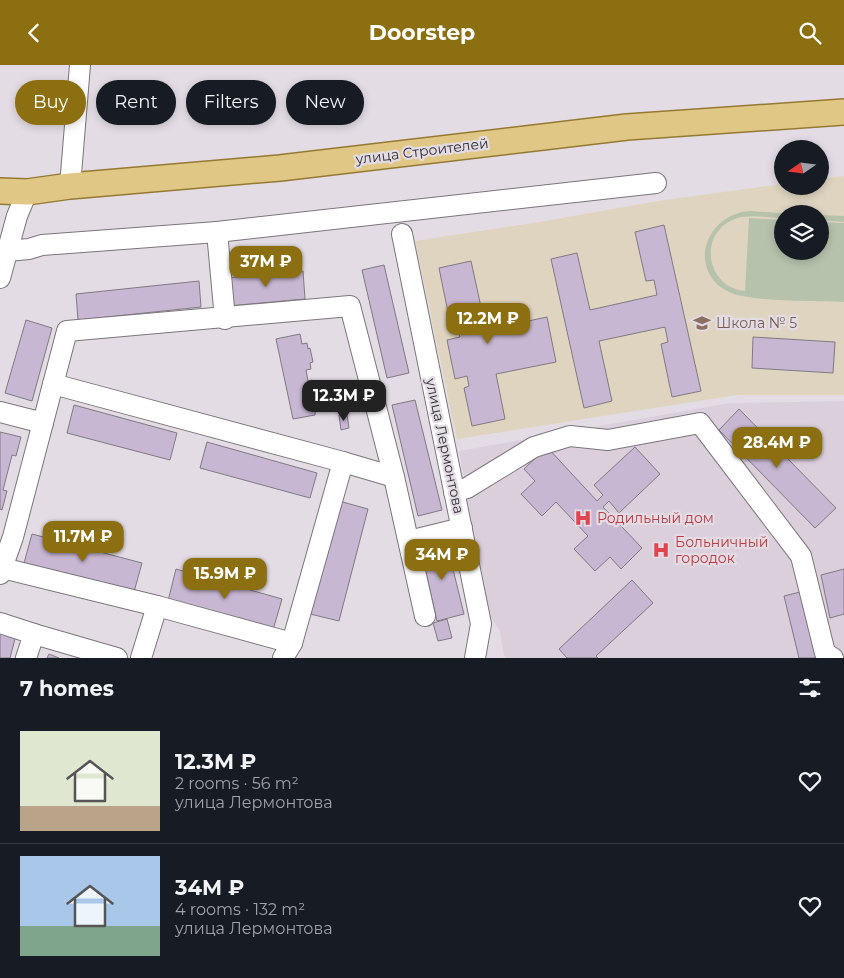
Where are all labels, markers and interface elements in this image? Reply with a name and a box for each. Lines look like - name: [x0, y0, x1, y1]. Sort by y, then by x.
- icon: back: [20, 19, 48, 47]
- text: Doorstep: [369, 19, 475, 46]
- icon: search: [796, 19, 824, 47]
- chip: Buy: [15, 80, 86, 125]
- chip: Rent: [96, 80, 176, 125]
- chip: Filters: [186, 80, 276, 125]
- chip: New: [286, 80, 364, 125]
- street label: улица Строителей: [353, 134, 490, 168]
- north arrow: [774, 140, 829, 195]
- map controls: [774, 140, 829, 260]
- button: layers: [774, 205, 829, 260]
- pin: 37M ₽: [231, 245, 301, 288]
- text: 37M ₽: [240, 252, 292, 271]
- pin: 12.2M ₽: [442, 303, 534, 345]
- text: 12.2M ₽: [457, 309, 519, 328]
- school or university icon: Школа № 5: [692, 313, 712, 333]
- place label: Школа № 5: [716, 314, 797, 332]
- street label: улица Лермонтова: [422, 376, 468, 515]
- pin: 12.3M ₽: [298, 379, 390, 422]
- text: 12.3M ₽: [313, 386, 375, 405]
- pin: 28.4M ₽: [731, 427, 823, 469]
- text: 28.4M ₽: [743, 433, 811, 452]
- hospital icon: Родильный дом: [573, 508, 593, 528]
- place label: Родильный дом: [597, 509, 714, 527]
- pin: 11.7M ₽: [37, 521, 129, 563]
- text: 11.7M ₽: [54, 527, 112, 546]
- place label: Больничный городок: [675, 533, 768, 567]
- pin: 34M ₽: [407, 539, 477, 581]
- hospital icon: Больничный городок: [651, 540, 671, 560]
- text: 34M ₽: [416, 545, 468, 564]
- pin: 15.9M ₽: [179, 557, 271, 600]
- text: 15.9M ₽: [194, 564, 256, 583]
- icon: filters: [796, 674, 824, 702]
- text: 7 homes: [20, 676, 114, 701]
- text: 12.3M ₽: [175, 749, 256, 774]
- icon: home: [60, 751, 120, 811]
- icon: heart: [796, 767, 824, 795]
- text: 2 rooms · 56 m²: [175, 774, 299, 793]
- text: улица Лермонтова: [175, 793, 333, 812]
- text: 34M ₽: [175, 875, 244, 900]
- icon: home: [60, 876, 120, 936]
- icon: heart: [796, 892, 824, 920]
- text: 4 rooms · 132 m²: [175, 900, 305, 919]
- text: улица Лермонтова: [175, 919, 333, 938]

